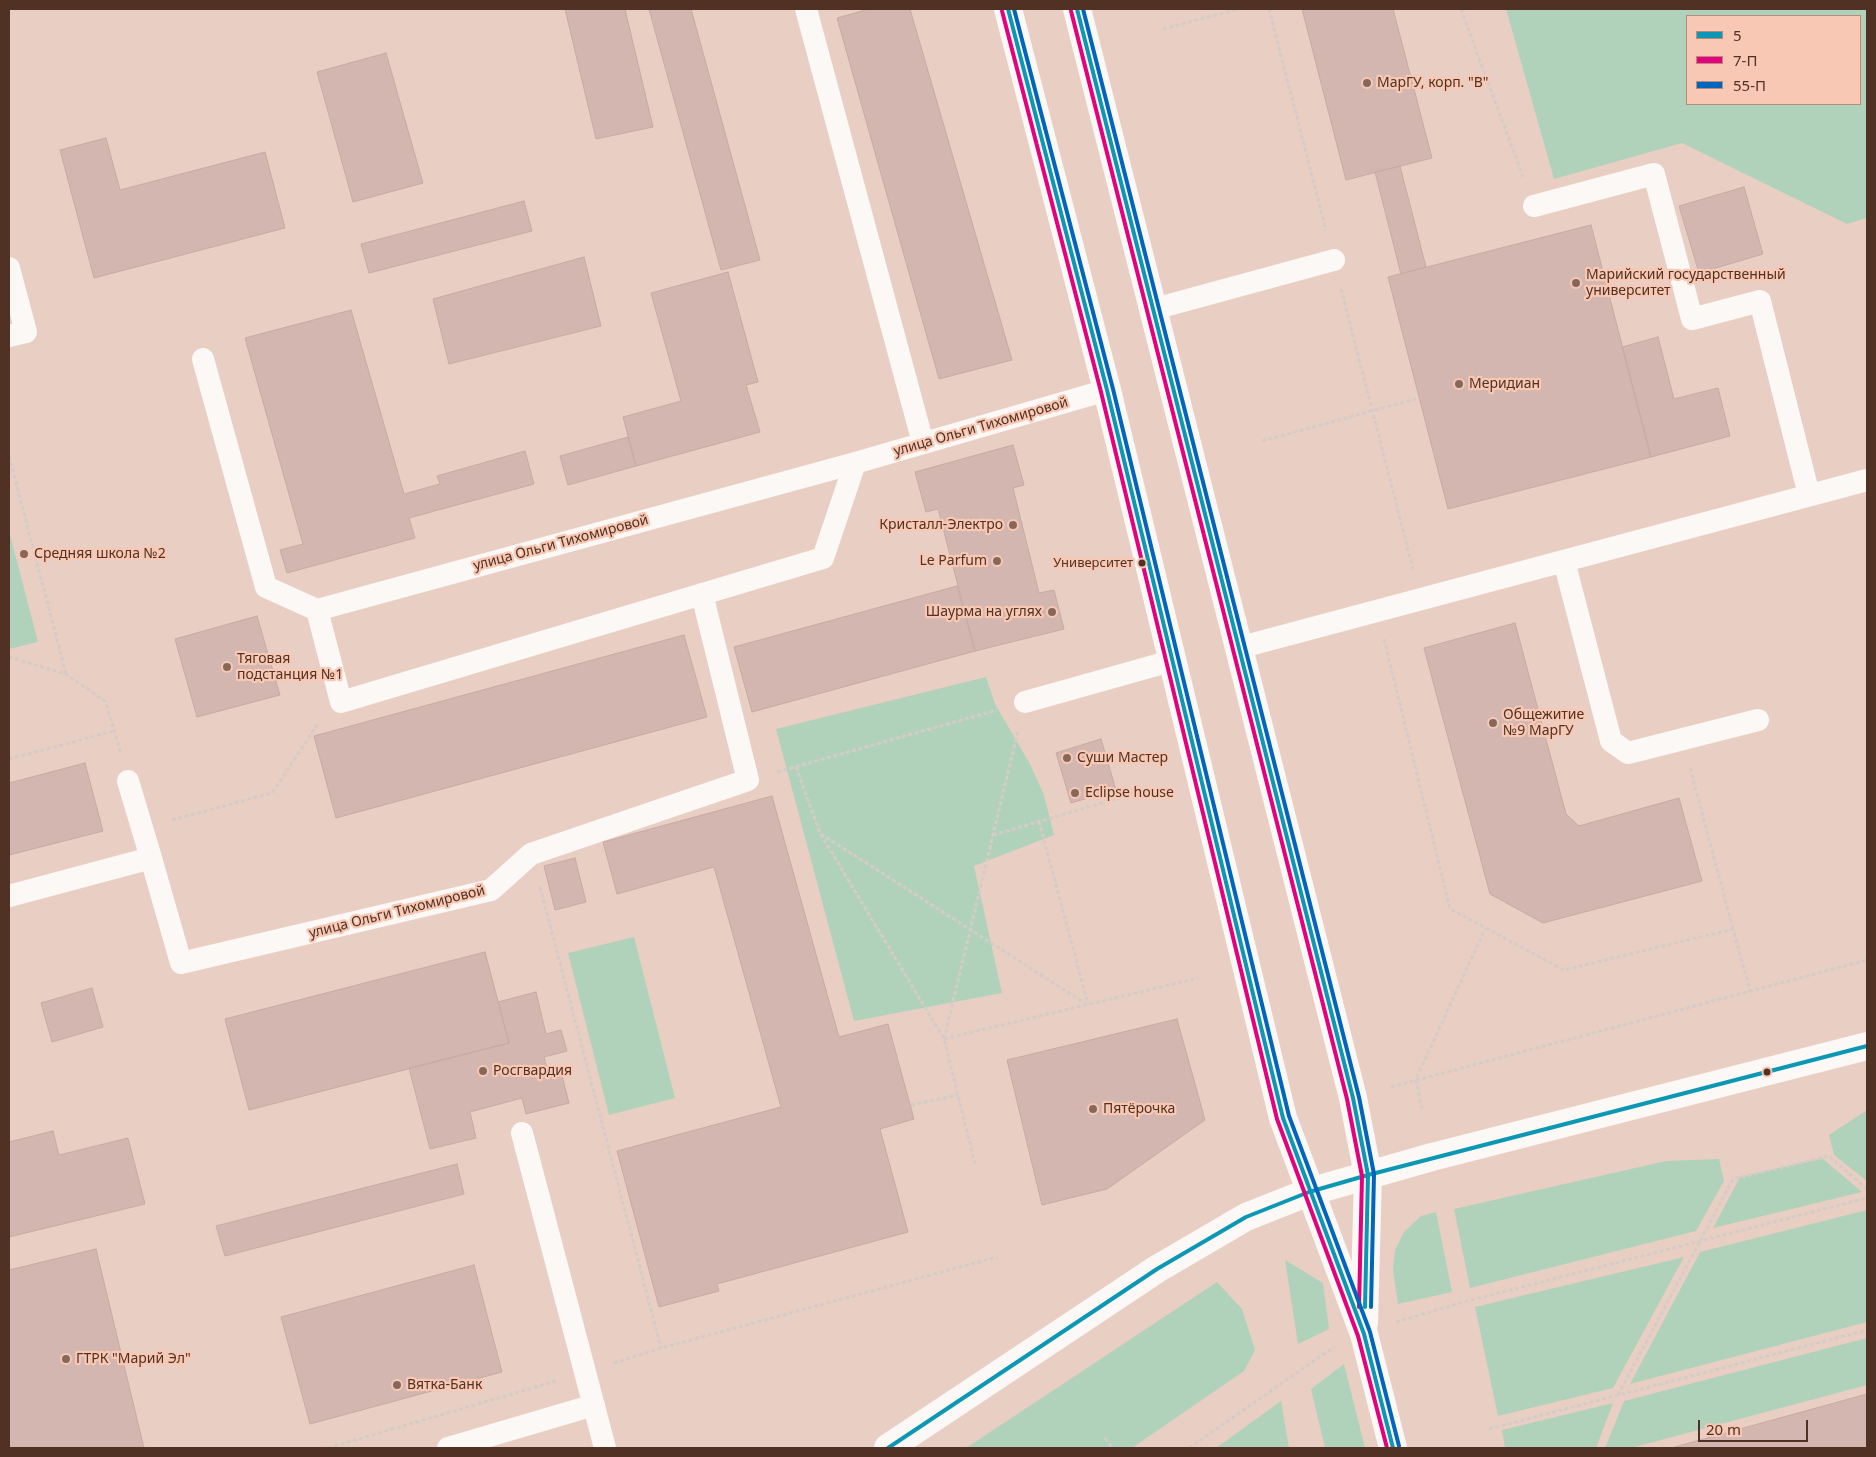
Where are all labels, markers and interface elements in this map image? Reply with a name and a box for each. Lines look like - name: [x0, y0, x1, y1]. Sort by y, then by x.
- legend: [1686, 15, 1861, 105]
- text: 5: [1733, 25, 1742, 45]
- text: 7-П: [1733, 50, 1757, 70]
- place label: МарГУ, корп. "В": [1377, 75, 1489, 91]
- text: 55-П: [1733, 75, 1766, 95]
- marker: МарГУ, корп. "В": [1361, 77, 1373, 89]
- place label: Марийский государственный университет: [1586, 267, 1786, 300]
- marker: Марийский государственный университет: [1570, 277, 1582, 289]
- place label: Меридиан: [1469, 376, 1540, 392]
- marker: Меридиан: [1453, 378, 1465, 390]
- street label: улица Ольги Тихомировой: [892, 394, 1070, 460]
- street label: улица Ольги Тихомировой: [472, 512, 650, 574]
- place label: Кристалл-Электро: [879, 517, 1003, 533]
- marker: Кристалл-Электро: [1007, 519, 1019, 531]
- place label: Средняя школа №2: [34, 546, 166, 562]
- marker: Средняя школа №2: [18, 548, 30, 560]
- place label: Le Parfum: [919, 553, 987, 569]
- marker: Le Parfum: [991, 555, 1003, 567]
- place label: Университет: [1053, 555, 1133, 571]
- marker: Университет: [1137, 558, 1147, 568]
- place label: Шаурма на углях: [926, 604, 1042, 620]
- marker: Шаурма на углях: [1046, 606, 1058, 618]
- place label: Тяговая подстанция №1: [237, 651, 343, 684]
- marker: Тяговая подстанция №1: [221, 661, 233, 673]
- place label: Общежитие №9 МарГУ: [1503, 707, 1584, 740]
- marker: Общежитие №9 МарГУ: [1487, 717, 1499, 729]
- place label: Суши Мастер: [1077, 750, 1168, 766]
- marker: Суши Мастер: [1061, 752, 1073, 764]
- place label: Eclipse house: [1085, 785, 1174, 801]
- marker: Eclipse house: [1069, 787, 1081, 799]
- street label: улица Ольги Тихомировой: [307, 882, 487, 942]
- place label: Росгвардия: [493, 1063, 572, 1079]
- marker: Росгвардия: [477, 1065, 489, 1077]
- unlabelled marker: [1762, 1067, 1772, 1077]
- place label: Пятёрочка: [1103, 1101, 1175, 1117]
- marker: Пятёрочка: [1087, 1103, 1099, 1115]
- place label: ГТРК "Марий Эл": [76, 1351, 191, 1367]
- marker: ГТРК "Марий Эл": [60, 1353, 72, 1365]
- place label: Вятка-Банк: [407, 1377, 482, 1393]
- marker: Вятка-Банк: [391, 1379, 403, 1391]
- scale bar: [1701, 1410, 1811, 1442]
- text: 20 m: [1706, 1419, 1741, 1439]

